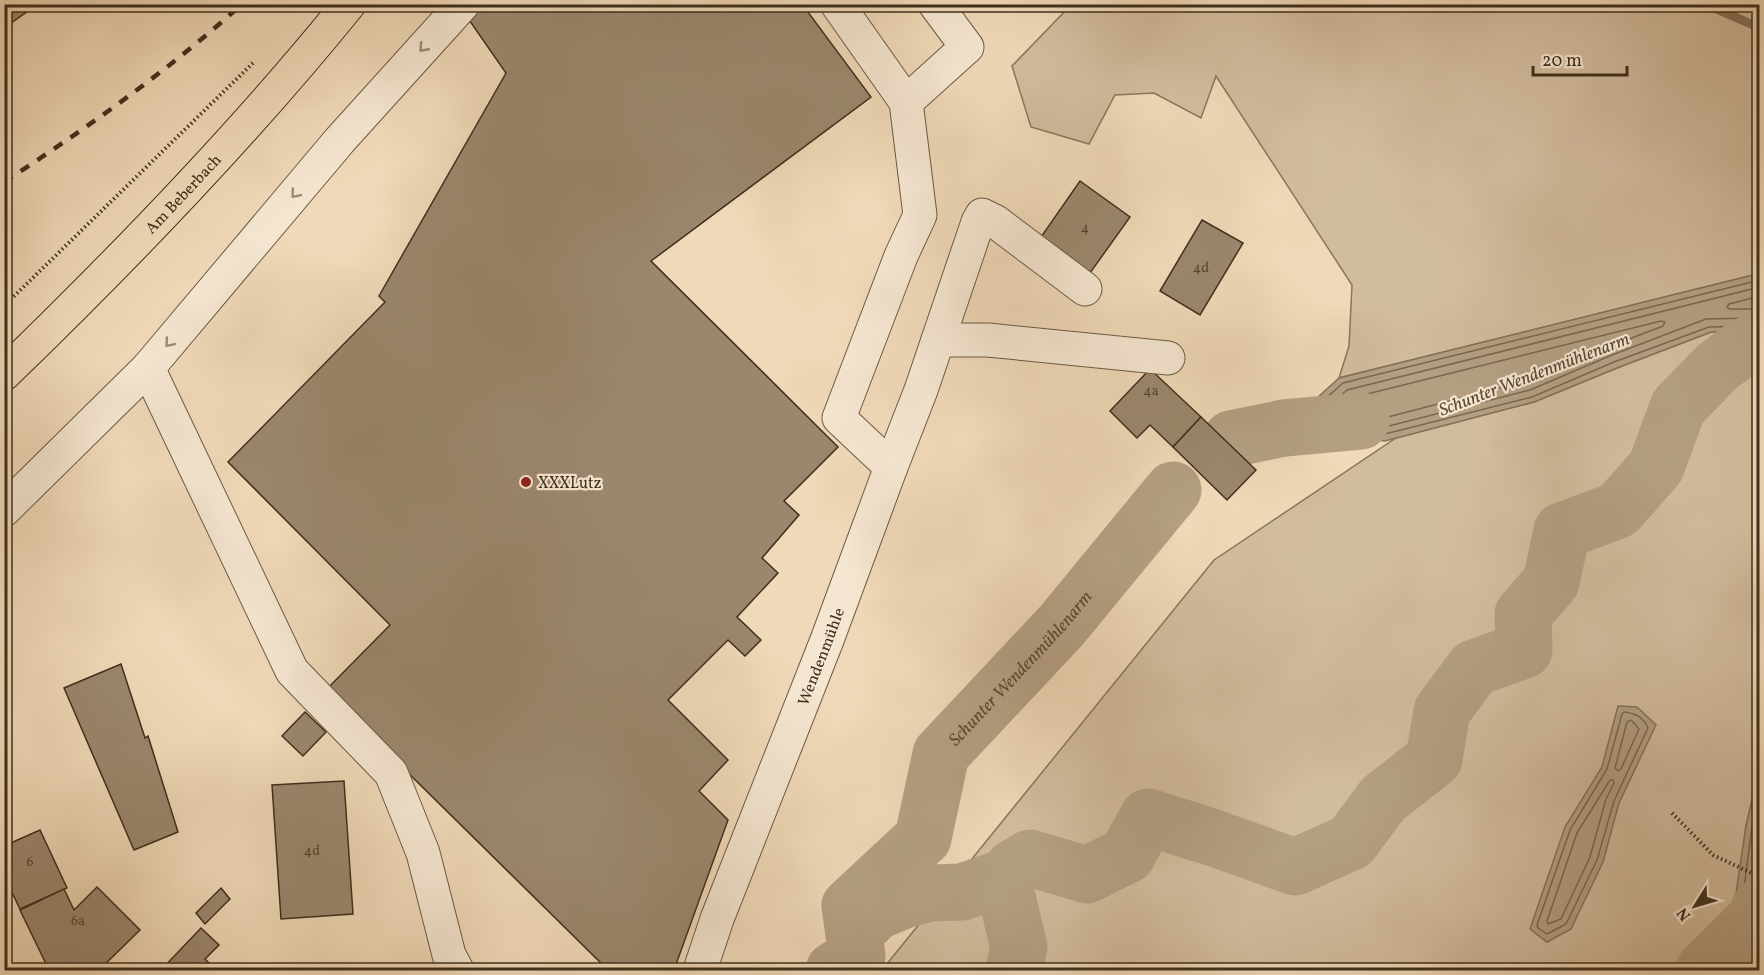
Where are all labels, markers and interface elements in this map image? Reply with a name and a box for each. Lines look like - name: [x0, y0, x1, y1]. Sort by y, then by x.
- scale bar: [1533, 39, 1628, 77]
- one-way arrow: [420, 41, 431, 52]
- text: 20 m: [1542, 49, 1582, 74]
- street label: Am Beberbach: [141, 150, 227, 240]
- one-way arrow: [291, 187, 302, 198]
- house number: 4: [1081, 219, 1089, 238]
- house number: 4d: [1193, 259, 1209, 278]
- water label: Schunter Wendenmühlenarm: [1436, 327, 1634, 423]
- one-way arrow: [165, 336, 176, 347]
- house number: 4a: [1143, 382, 1159, 401]
- place label: XXXLutz: [538, 473, 602, 495]
- marker: XXXLutz: [519, 475, 533, 489]
- water label: Schunter Wendenmühlenarm: [944, 586, 1099, 752]
- street label: Wendenmühle: [793, 605, 851, 709]
- house number: 4d: [304, 842, 320, 861]
- house number: 6: [26, 853, 34, 872]
- north arrow: [1665, 876, 1725, 936]
- text: N: [1672, 902, 1697, 925]
- house number: 6a: [71, 912, 85, 931]

